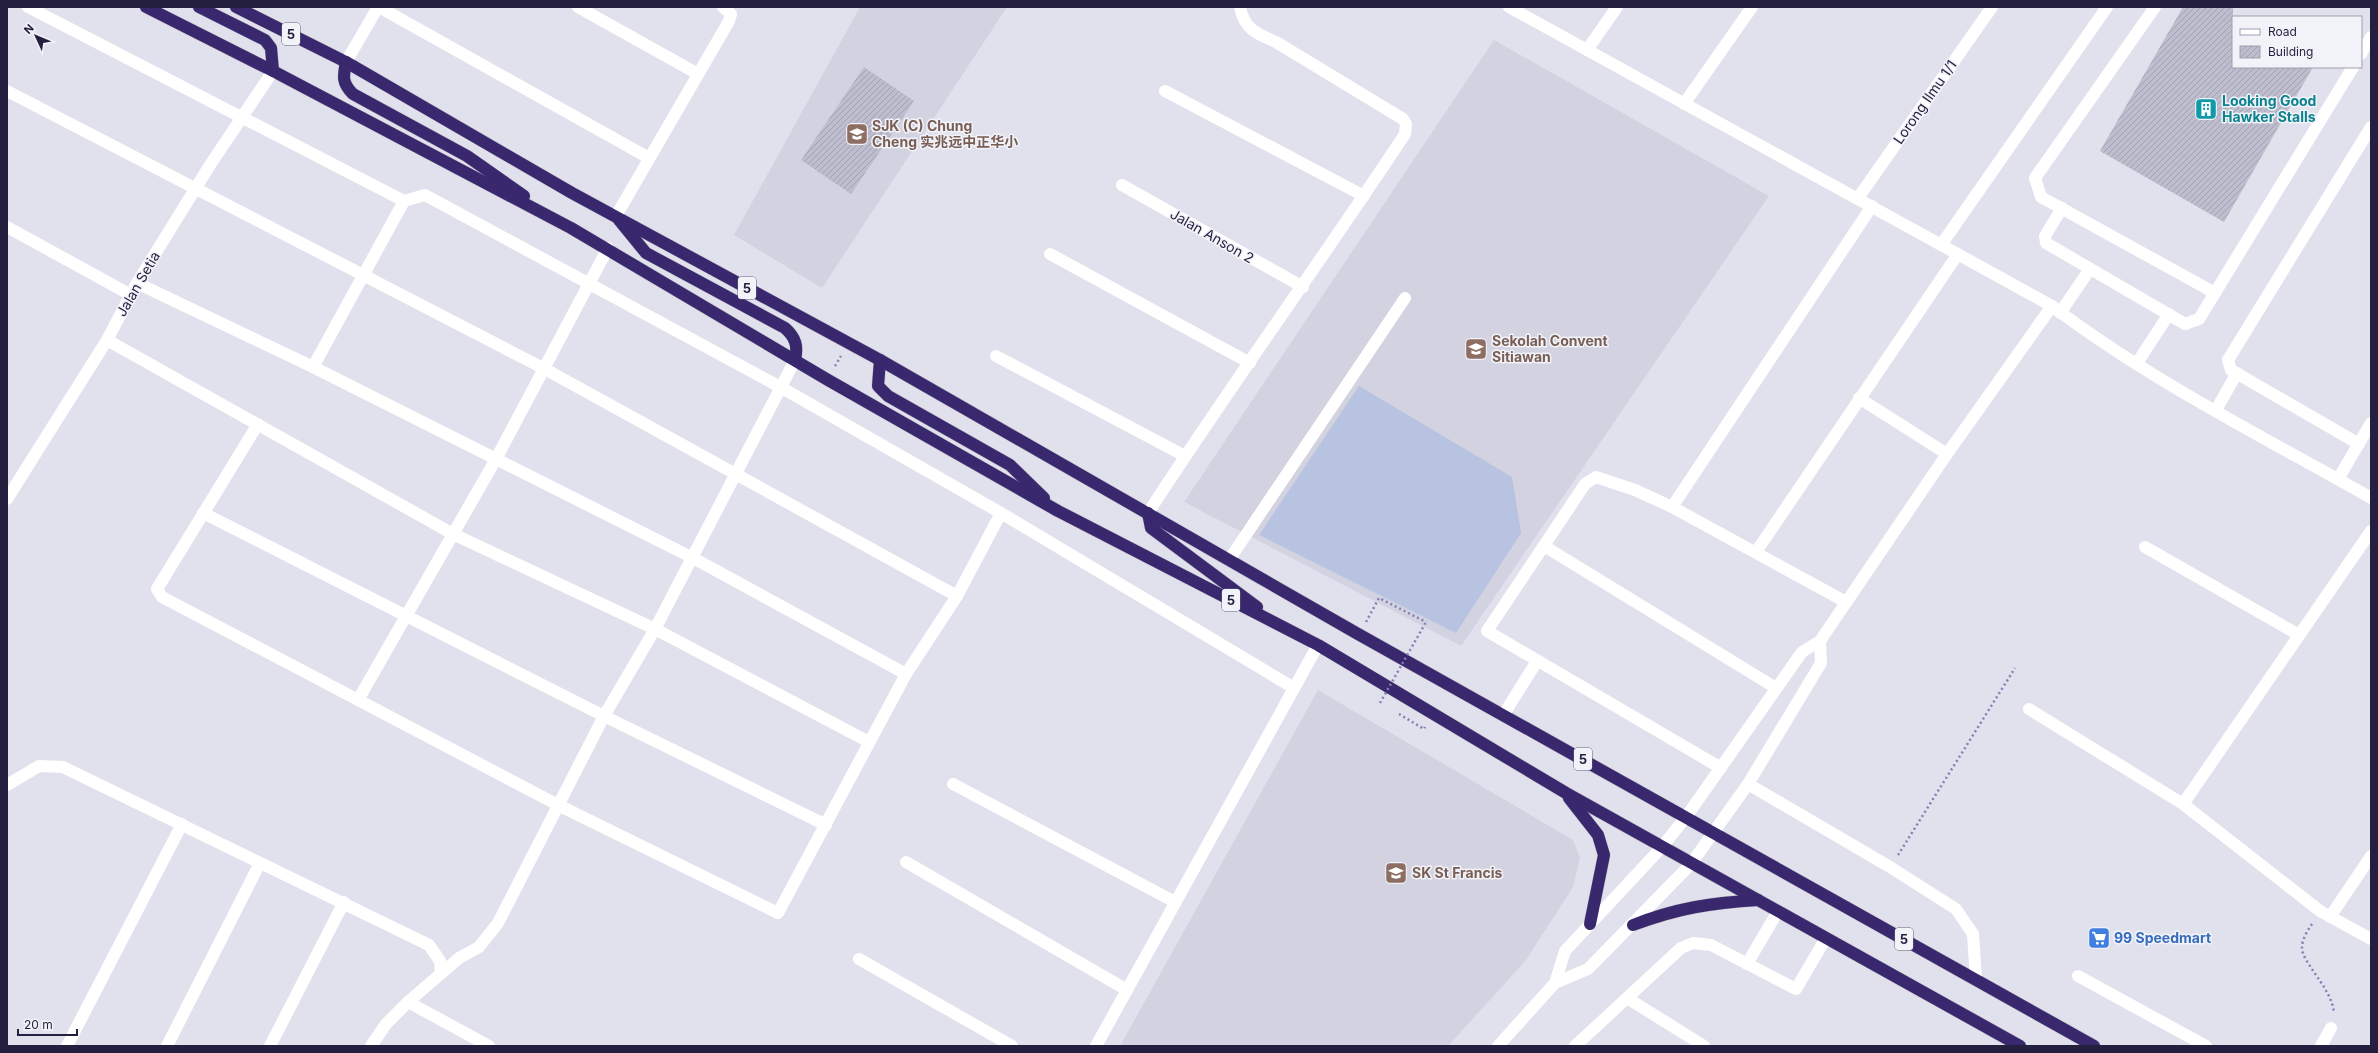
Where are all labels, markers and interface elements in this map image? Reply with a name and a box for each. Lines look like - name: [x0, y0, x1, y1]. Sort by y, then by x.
- north arrow: [16, 16, 56, 56]
- legend: [2232, 16, 2362, 68]
- text: N: [21, 21, 37, 37]
- road number: 5: [282, 23, 300, 45]
- text: Road: [2268, 24, 2297, 39]
- text: Building: [2268, 44, 2313, 59]
- street label: Lorong Ilmu 1/1: [1889, 56, 1960, 147]
- place label: Looking Good Hawker Stalls: [2222, 92, 2316, 125]
- building icon: Looking Good Hawker Stalls: [2193, 96, 2219, 122]
- place label: SJK (C) Chung Cheng 实兆远中正华小: [872, 117, 1018, 150]
- school or university icon: SJK (C) Chung Cheng 实兆远中正华小: [844, 121, 870, 147]
- street label: Jalan Anson 2: [1167, 205, 1257, 266]
- street label: Jalan Setia: [112, 248, 163, 319]
- road number: 5: [738, 277, 756, 299]
- place label: Sekolah Convent Sitiawan: [1492, 332, 1608, 365]
- school or university icon: Sekolah Convent Sitiawan: [1463, 336, 1489, 362]
- road number: 5: [1222, 589, 1240, 611]
- road number: 5: [1574, 748, 1592, 770]
- school or university icon: SK St Francis: [1383, 860, 1409, 886]
- place label: SK St Francis: [1412, 864, 1502, 881]
- supermarket icon: 99 Speedmart: [2086, 925, 2112, 951]
- road number: 5: [1895, 928, 1913, 950]
- place label: 99 Speedmart: [2114, 929, 2211, 946]
- scale bar: [18, 1011, 77, 1037]
- text: 20 m: [24, 1017, 53, 1032]

